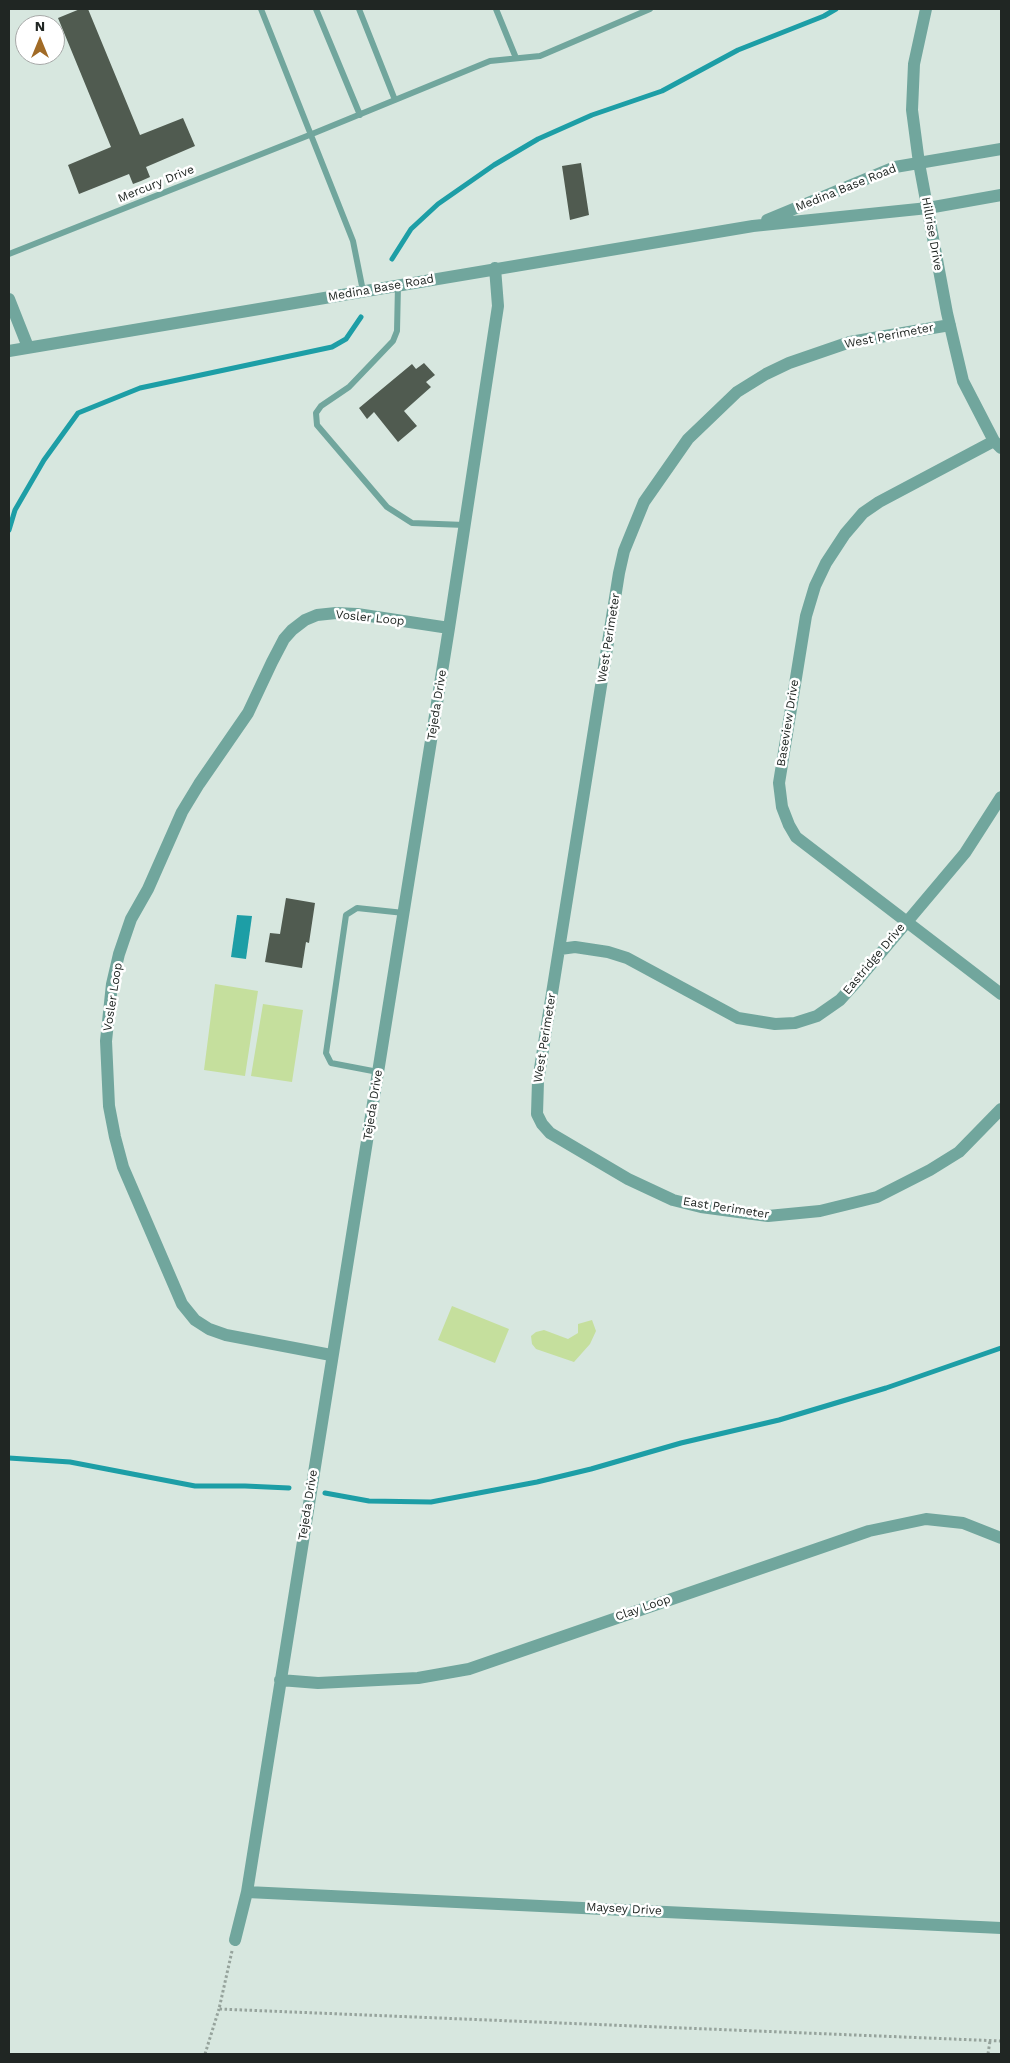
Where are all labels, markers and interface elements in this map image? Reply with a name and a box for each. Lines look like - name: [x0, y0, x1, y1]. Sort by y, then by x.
- north arrow: [15, 15, 65, 65]
- text: N: [35, 18, 45, 34]
- street label: Medina Base Road: [794, 161, 898, 215]
- street label: Mercury Drive: [116, 162, 196, 206]
- street label: Hillrise Drive: [918, 196, 946, 272]
- street label: Medina Base Road: [327, 272, 435, 304]
- street label: West Perimeter: [843, 320, 935, 352]
- street label: West Perimeter: [595, 592, 623, 684]
- street label: Vosler Loop: [335, 607, 405, 629]
- street label: Tejeda Drive: [424, 669, 450, 741]
- street label: Baseview Drive: [774, 678, 802, 768]
- street label: Eastridge Drive: [840, 920, 908, 998]
- street label: Vosler Loop: [100, 962, 126, 1032]
- street label: West Perimeter: [531, 992, 559, 1084]
- street label: Tejeda Drive: [360, 1069, 386, 1141]
- street label: East Perimeter: [682, 1194, 770, 1222]
- street label: Tejeda Drive: [295, 1469, 321, 1541]
- street label: Clay Loop: [613, 1592, 673, 1624]
- street label: Maysey Drive: [586, 1900, 662, 1918]

